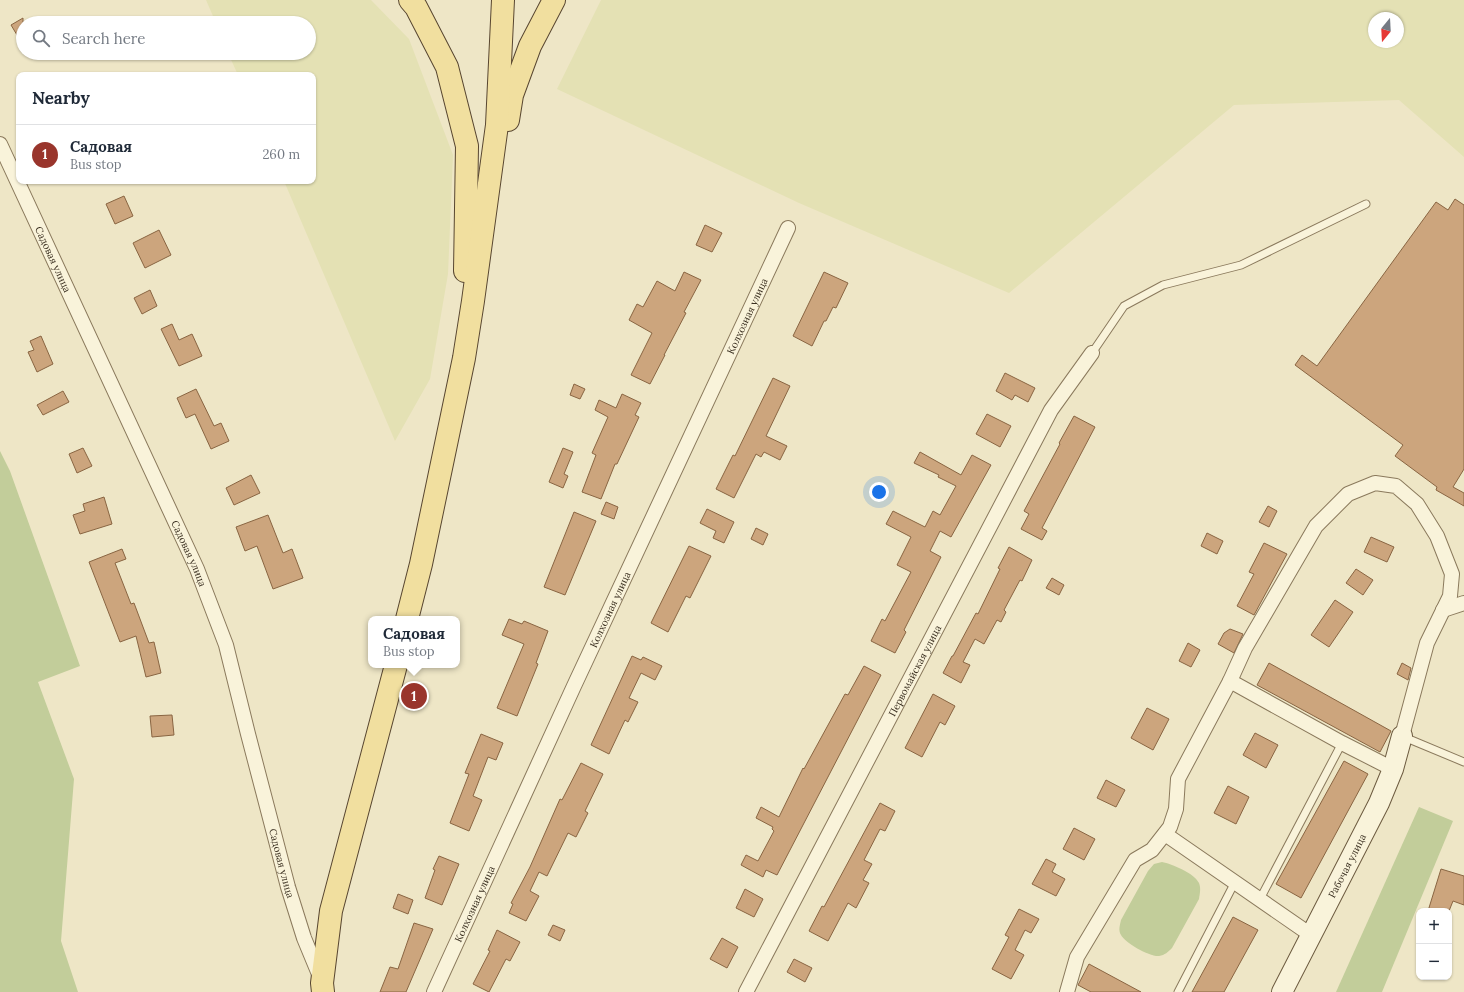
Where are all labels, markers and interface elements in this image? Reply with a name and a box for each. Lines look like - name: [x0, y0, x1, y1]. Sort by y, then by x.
- north arrow: [1368, 12, 1404, 48]
- search box: [16, 16, 316, 60]
- icon: search: [30, 27, 52, 49]
- text: Search here: [62, 29, 145, 48]
- text: Nearby: [32, 87, 90, 109]
- text: Садовая: [70, 137, 132, 156]
- text: 1: [42, 146, 48, 163]
- text: 260 m: [262, 146, 300, 163]
- text: Bus stop: [70, 156, 122, 173]
- street label: Садовая улица: [32, 224, 74, 294]
- street label: Колхозная улица: [724, 276, 771, 356]
- your location: [869, 482, 889, 502]
- street label: Садовая улица: [168, 518, 209, 588]
- street label: Колхозная улица: [587, 570, 634, 650]
- popup: [368, 616, 460, 668]
- street label: Первомайская улица: [886, 623, 944, 719]
- text: Садовая: [383, 624, 445, 643]
- text: Bus stop: [383, 643, 435, 660]
- pin: 1: [401, 681, 427, 711]
- street label: Садовая улица: [266, 827, 297, 900]
- street label: Рабочая улица: [1325, 832, 1369, 900]
- street label: Колхозная улица: [452, 864, 498, 944]
- map controls: [1416, 908, 1452, 980]
- button: +: [1416, 908, 1452, 944]
- button: −: [1416, 944, 1452, 980]

